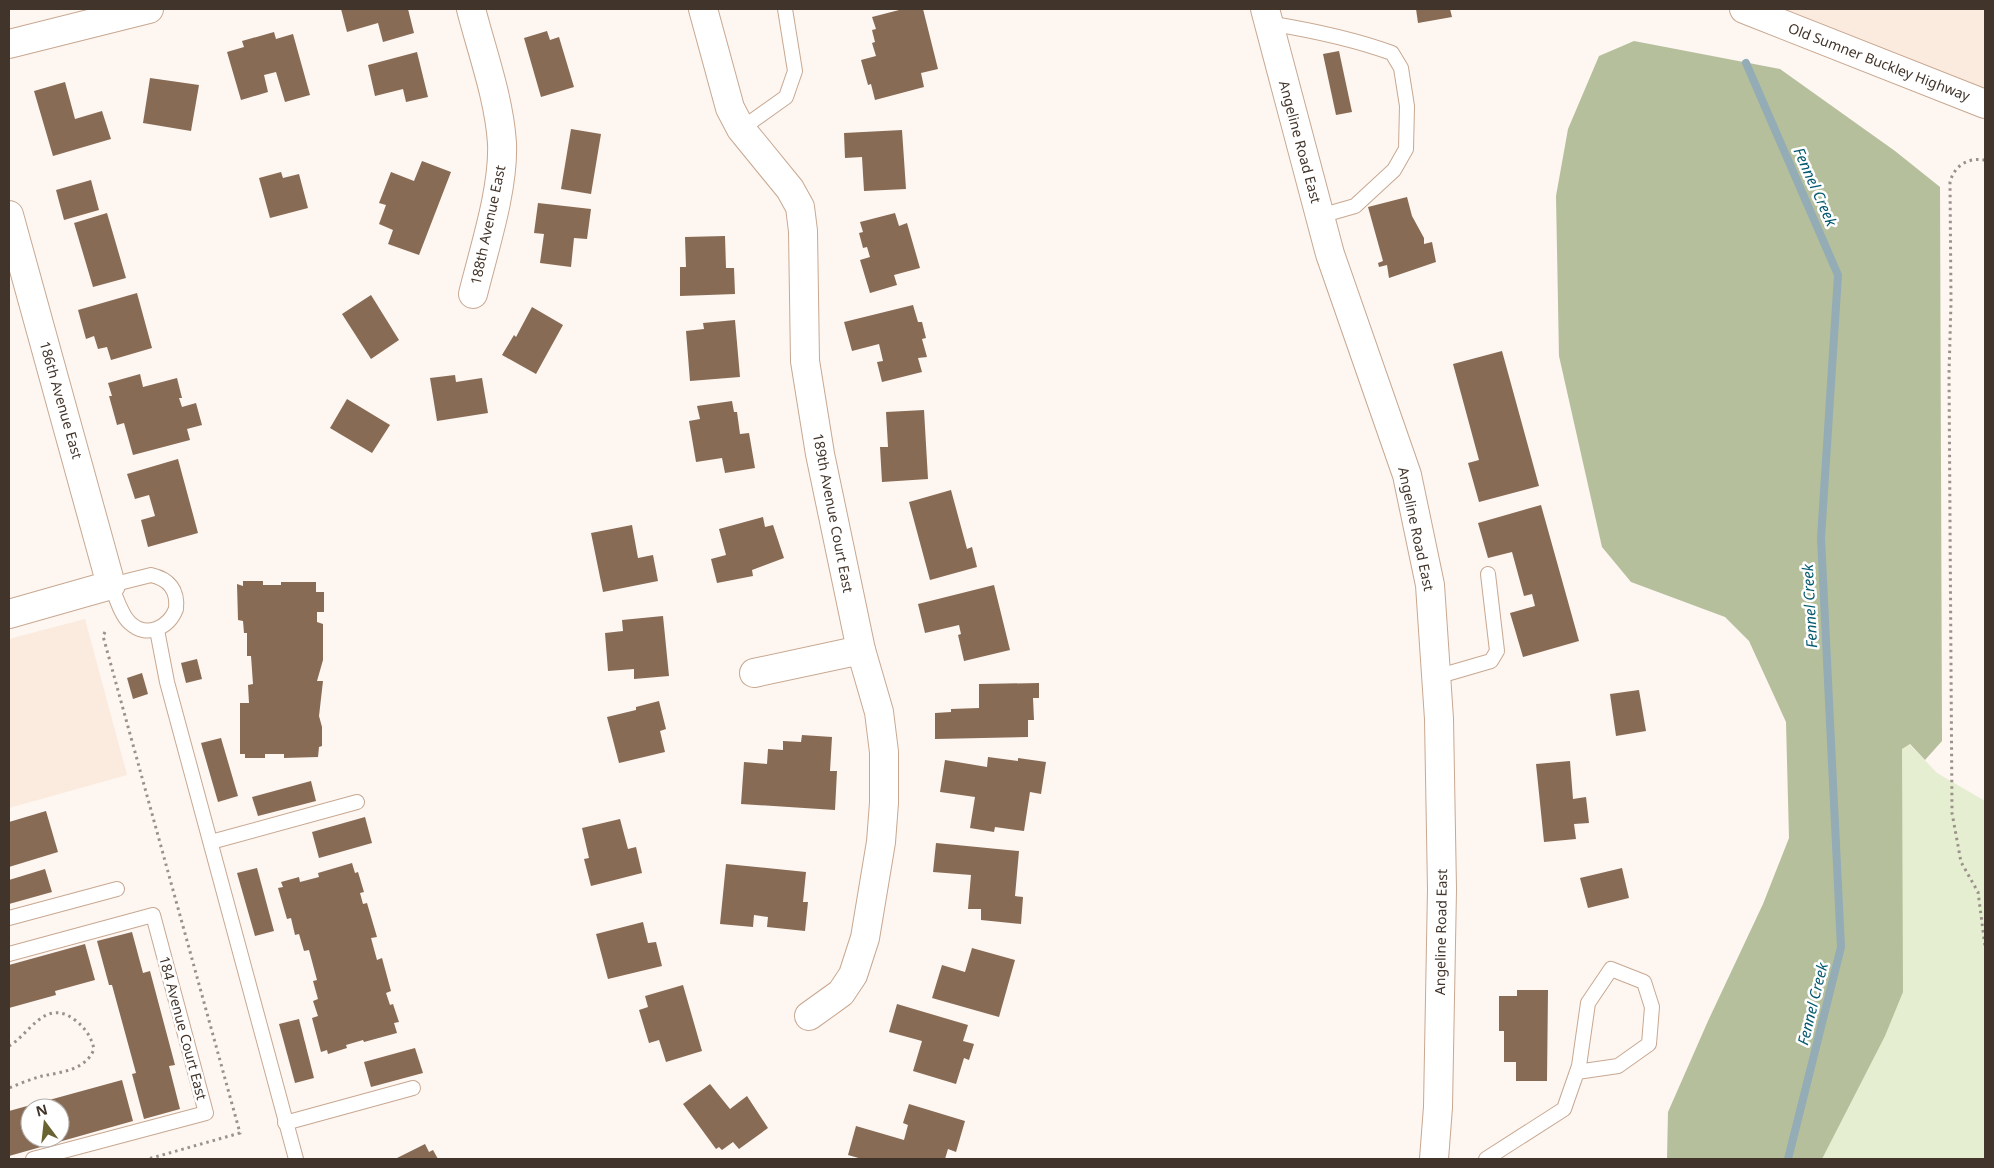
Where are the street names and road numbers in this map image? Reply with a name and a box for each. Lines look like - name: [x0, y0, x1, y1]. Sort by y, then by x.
- street label: Old Sumner Buckley Highway: [1785, 18, 1974, 105]
- street label: Angeline Road East: [1275, 78, 1326, 205]
- street label: 188th Avenue East: [466, 163, 509, 286]
- street label: 186th Avenue East: [36, 339, 87, 461]
- street label: 189th Avenue Court East: [809, 432, 858, 594]
- street label: Angeline Road East: [1394, 465, 1439, 593]
- street label: Angeline Road East: [1430, 869, 1451, 995]
- street label: 184 Avenue Court East: [155, 954, 212, 1102]

